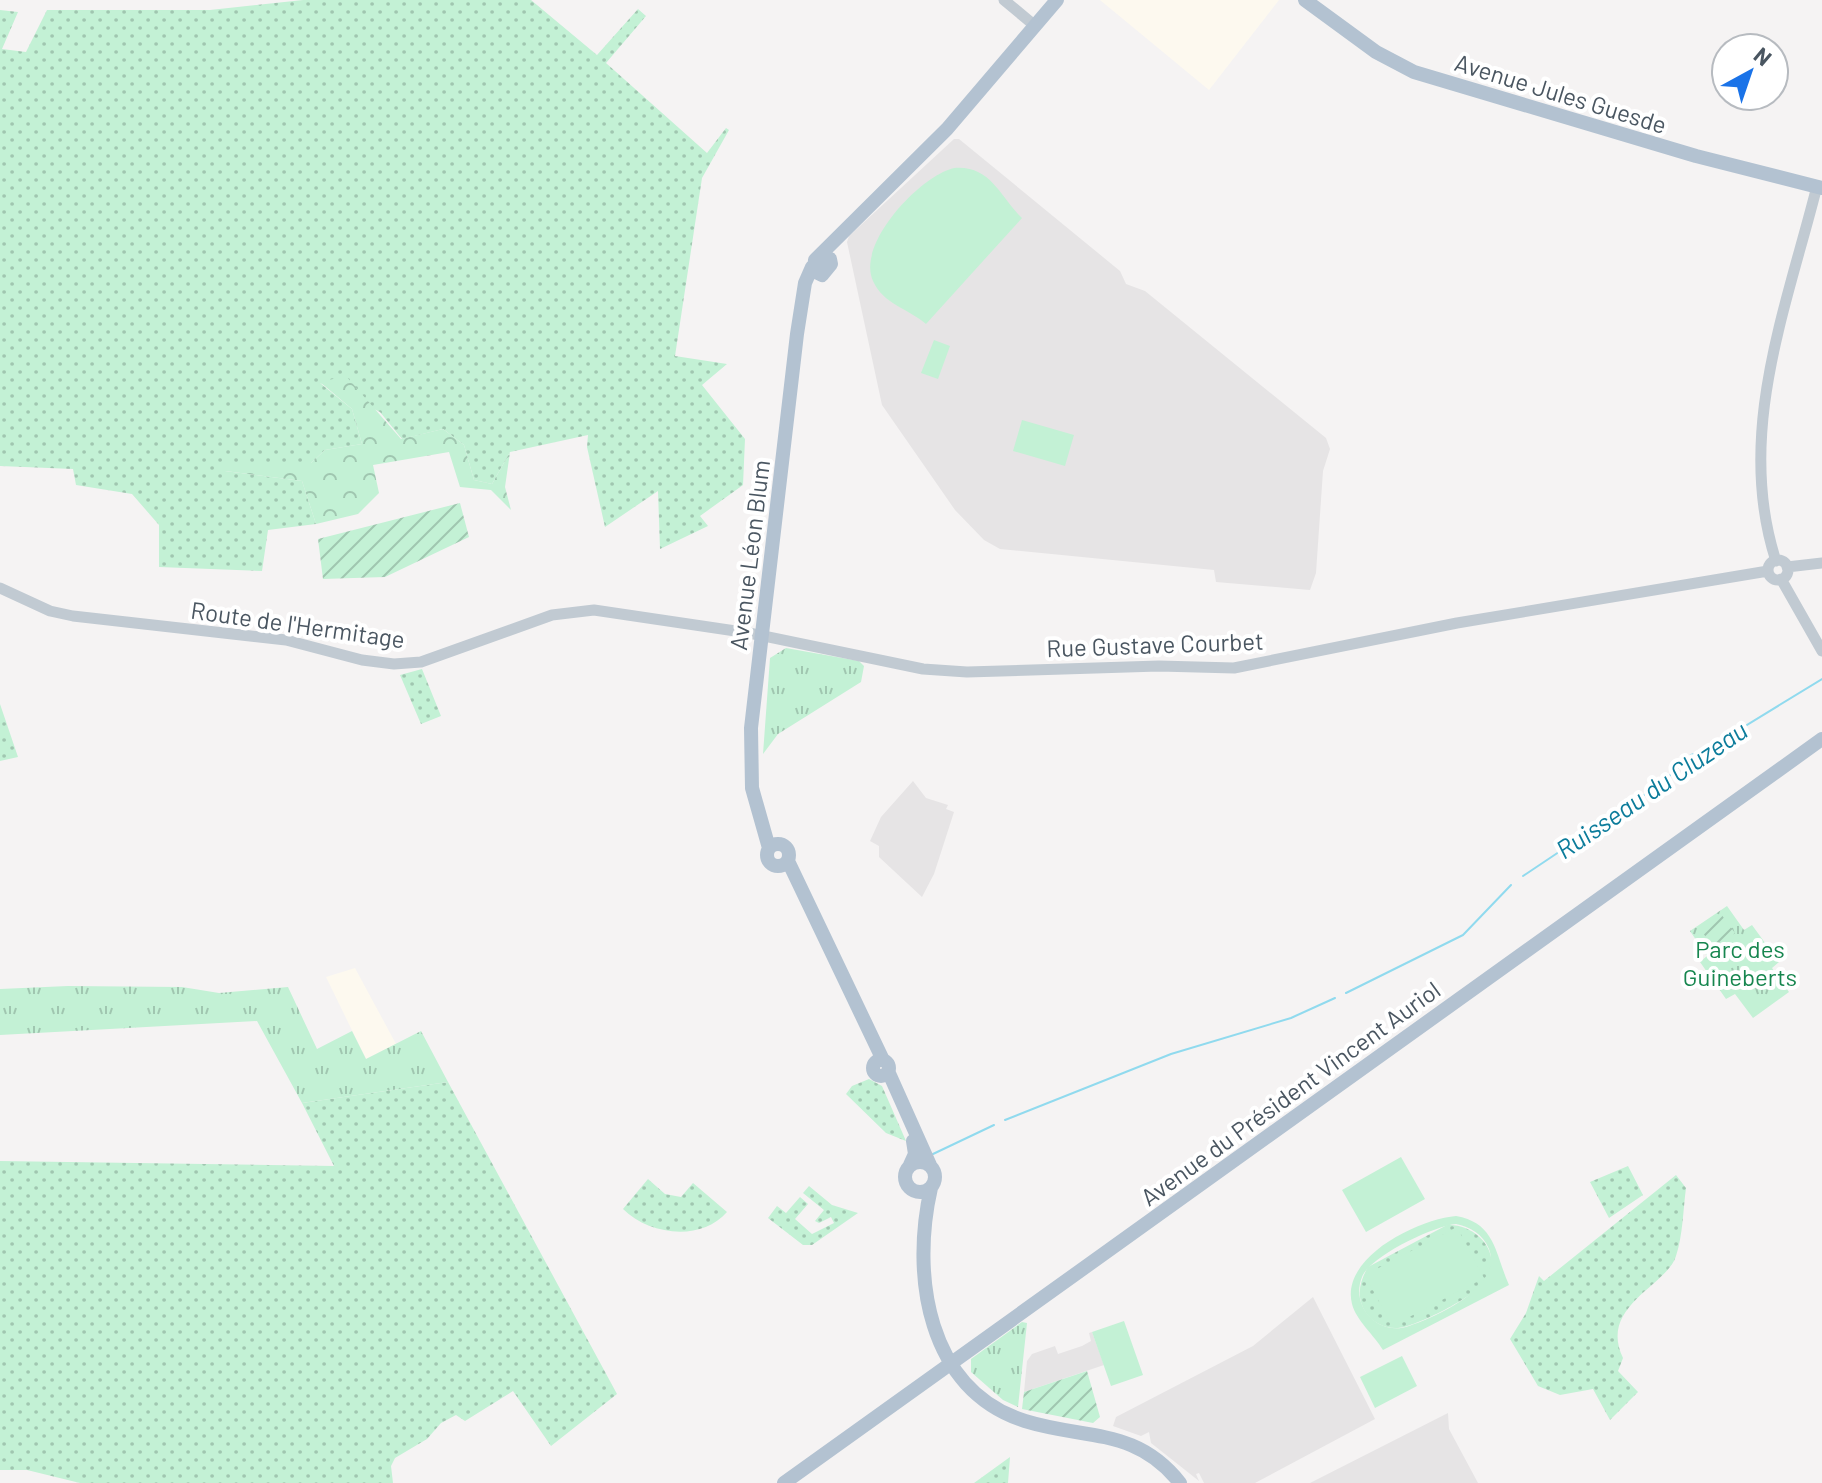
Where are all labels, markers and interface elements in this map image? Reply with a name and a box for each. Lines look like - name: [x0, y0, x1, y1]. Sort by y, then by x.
- north arrow: [1710, 32, 1790, 112]
- text: N: [1750, 41, 1777, 71]
- street label: Avenue Jules Guesde: [1452, 47, 1670, 139]
- street label: Avenue Léon Blum: [723, 458, 775, 652]
- street label: Route de l'Hermitage: [189, 595, 407, 653]
- street label: Rue Gustave Courbet: [1046, 626, 1264, 662]
- water label: Ruisseau du Cluzeau: [1549, 714, 1753, 864]
- park label: Parc des Guineberts: [1683, 934, 1797, 991]
- street label: Avenue du Président Vincent Auriol: [1135, 975, 1445, 1211]

